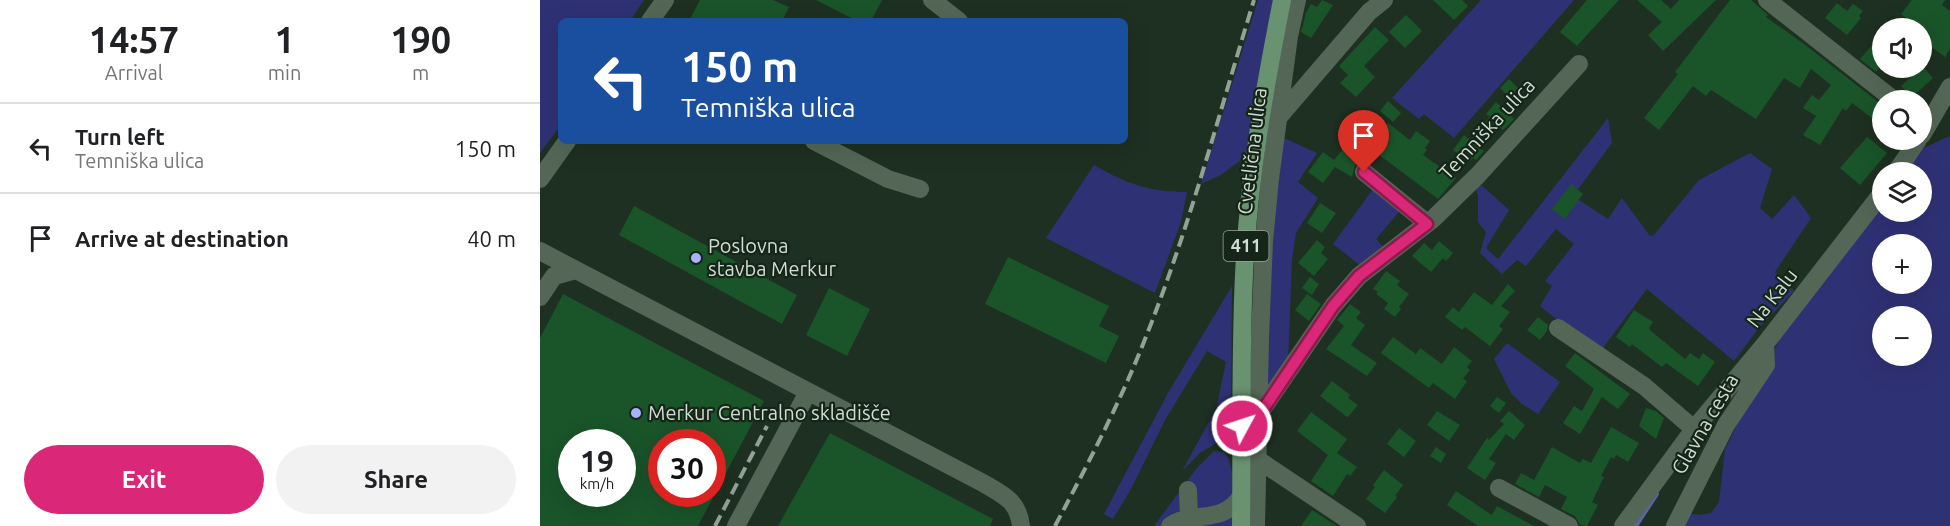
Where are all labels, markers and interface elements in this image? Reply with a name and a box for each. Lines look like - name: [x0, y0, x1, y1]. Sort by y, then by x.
- map controls: [1872, 18, 1932, 366]
- button: sound: [1872, 18, 1932, 78]
- text: 14:57: [89, 19, 179, 60]
- text: 1: [274, 19, 295, 60]
- text: 190: [390, 19, 451, 60]
- icon: left: [582, 42, 660, 120]
- text: 150 m: [681, 43, 798, 90]
- text: Arrival: [105, 61, 163, 84]
- text: min: [268, 61, 301, 84]
- text: m: [412, 61, 429, 84]
- street label: Temniška ulica: [1434, 73, 1539, 184]
- street label: Cvetlična ulica: [1232, 86, 1271, 216]
- button: search: [1872, 90, 1932, 150]
- text: Temniška ulica: [681, 92, 856, 122]
- pin: [1338, 110, 1389, 172]
- icon: arrive: [1347, 119, 1380, 152]
- text: Turn left: [75, 124, 165, 149]
- icon: left: [24, 132, 57, 165]
- text: 150 m: [455, 136, 516, 161]
- text: Temniška ulica: [75, 149, 204, 172]
- button: layers: [1872, 162, 1932, 222]
- icon: arrive: [24, 222, 57, 255]
- text: Arrive at destination: [75, 226, 289, 251]
- text: 40 m: [467, 226, 516, 251]
- road number: 411: [1224, 231, 1268, 261]
- place label: Poslovna stavba Merkur: [708, 234, 837, 280]
- button: +: [1872, 234, 1932, 294]
- marker: Poslovna stavba Merkur: [689, 251, 703, 265]
- street label: Na Kalu: [1742, 264, 1802, 332]
- button: −: [1872, 306, 1932, 366]
- street label: Glavna cesta: [1667, 370, 1743, 478]
- position arrow: [1210, 394, 1274, 458]
- place label: Merkur Centralno skladišče: [648, 401, 891, 424]
- marker: Merkur Centralno skladišče: [629, 406, 643, 420]
- speed limit sign: 30: [648, 429, 726, 507]
- text: 19: [580, 444, 614, 478]
- button: Exit: [24, 445, 264, 514]
- button: Share: [276, 445, 516, 514]
- text: km/h: [580, 475, 614, 492]

